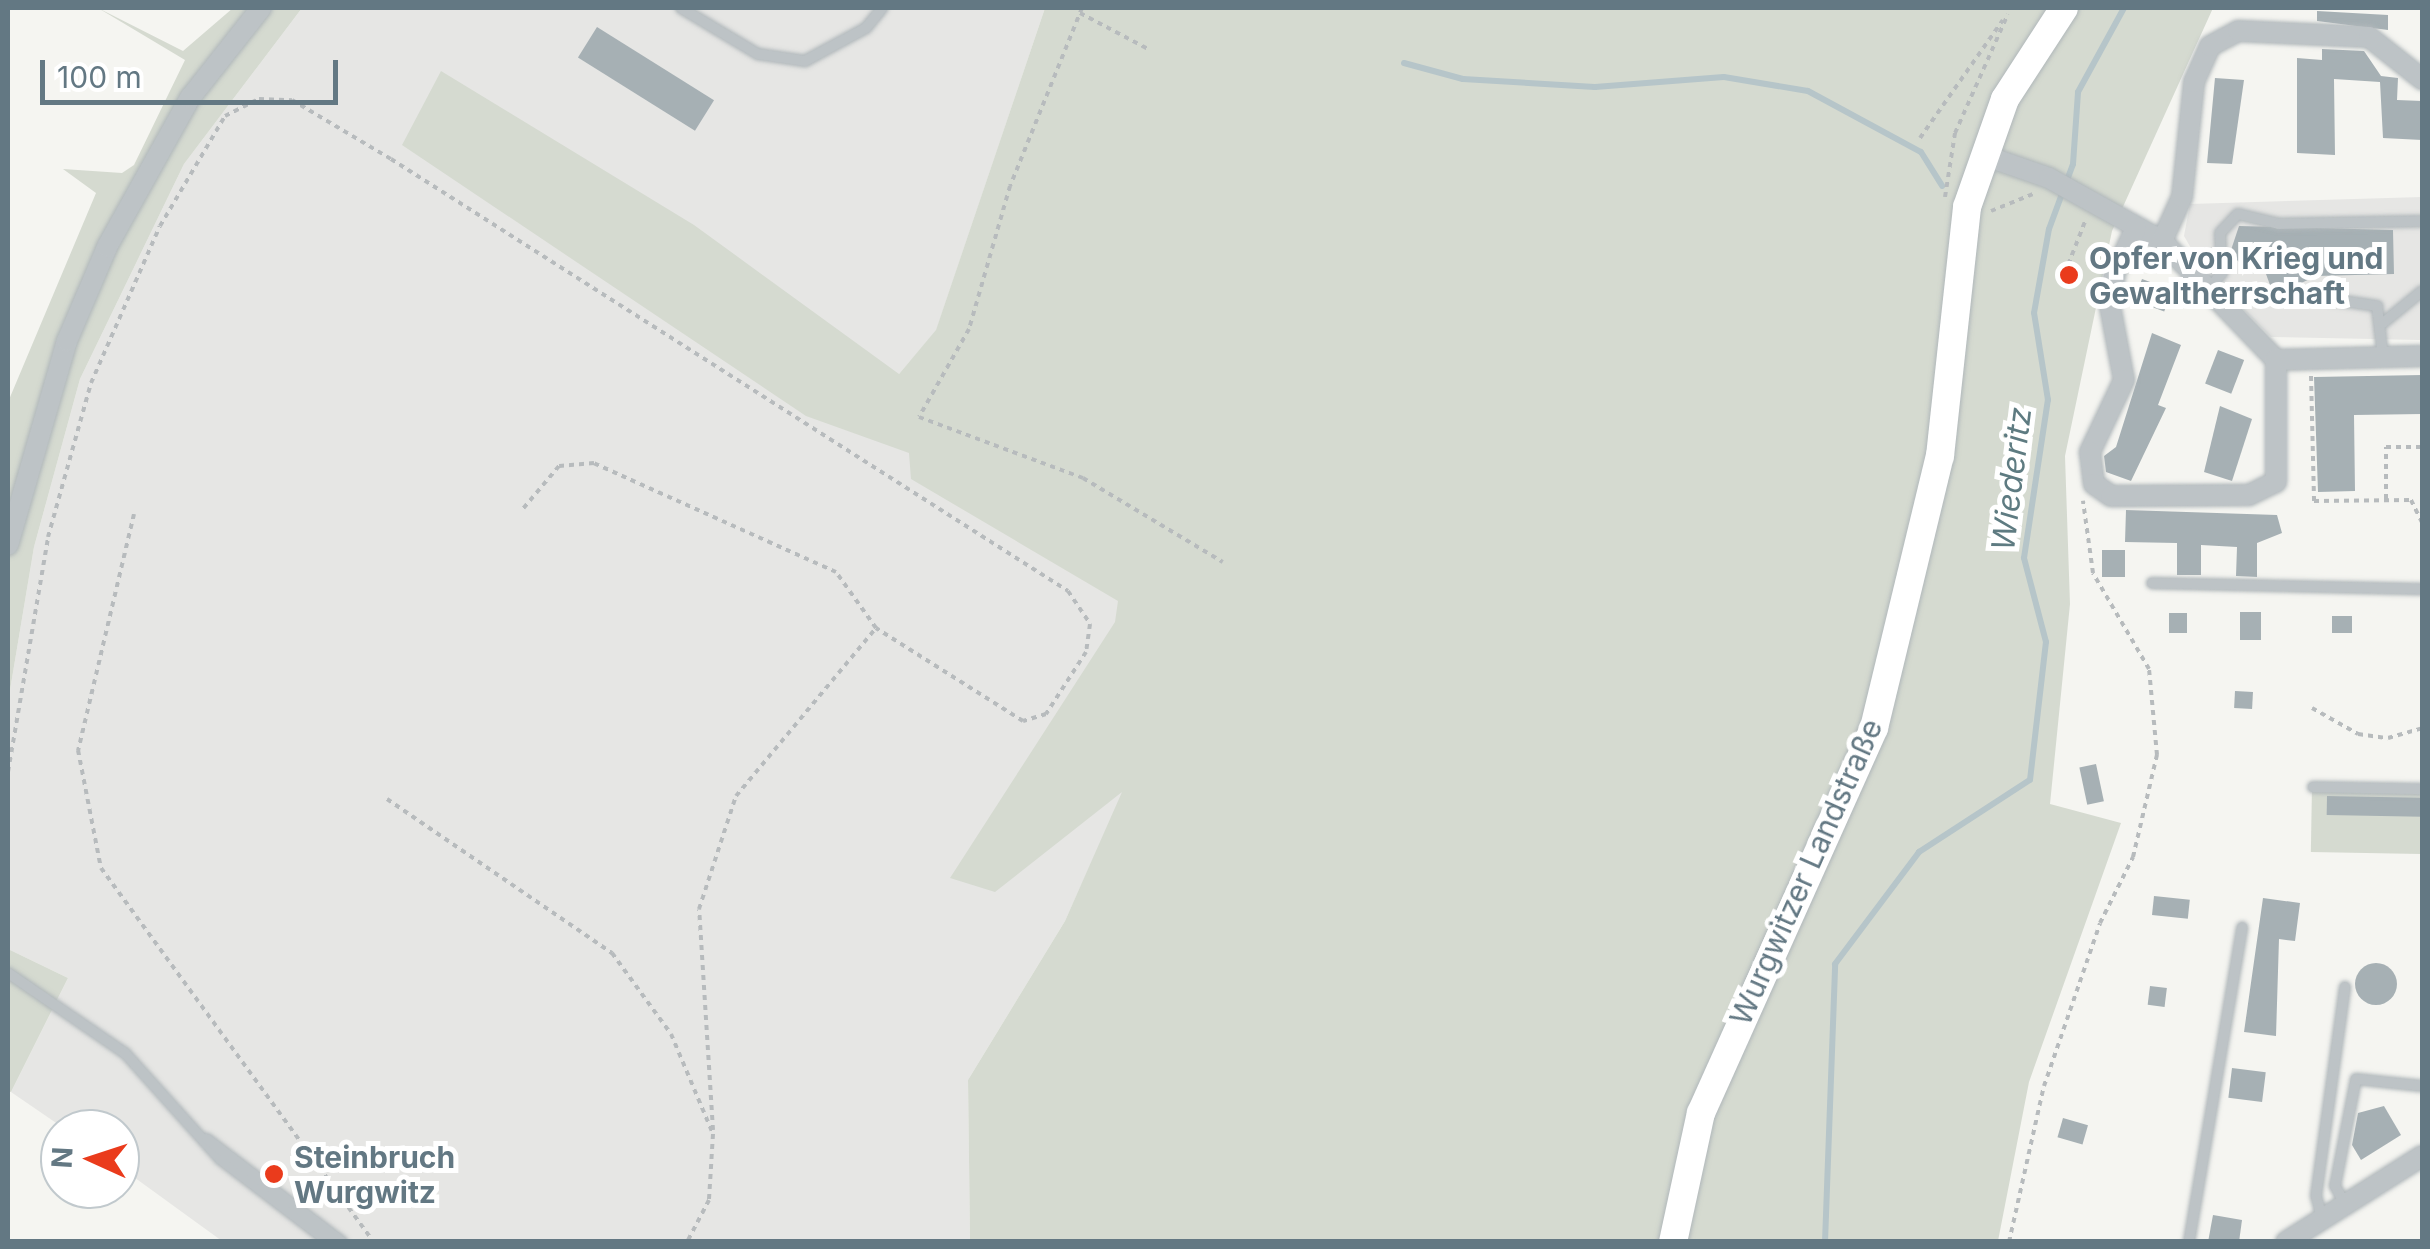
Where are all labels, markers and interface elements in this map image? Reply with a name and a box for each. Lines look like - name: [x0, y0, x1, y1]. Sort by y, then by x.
- scale bar: [45, 40, 342, 102]
- text: 100 m: [57, 59, 142, 95]
- place label: Opfer von Krieg und Gewaltherrschaft: [2089, 240, 2383, 310]
- marker: Opfer von Krieg und Gewaltherrschaft: [2058, 264, 2080, 286]
- water label: Wiederitz: [1984, 405, 2040, 553]
- street label: Wurgwitzer Landstraße: [1722, 713, 1890, 1031]
- north arrow: [40, 1109, 140, 1209]
- place label: Steinbruch Wurgwitz: [294, 1139, 455, 1210]
- text: N: [45, 1146, 80, 1169]
- marker: Steinbruch Wurgwitz: [263, 1163, 285, 1185]

